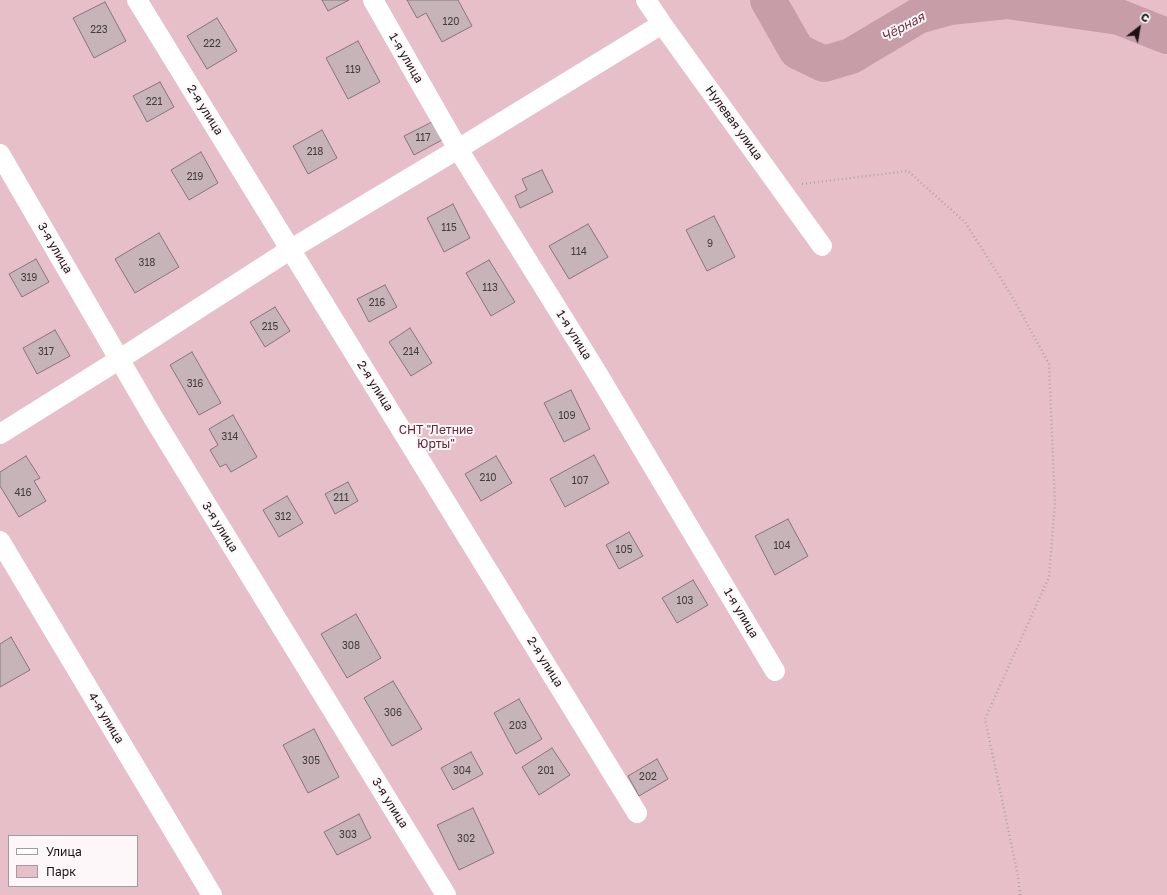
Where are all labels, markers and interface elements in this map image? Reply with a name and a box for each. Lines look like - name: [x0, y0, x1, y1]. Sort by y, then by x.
- north arrow: [1119, 8, 1159, 48]
- water label: Чёрная: [879, 9, 927, 45]
- text: С: [1139, 10, 1152, 25]
- house number: 120: [443, 16, 459, 28]
- house number: 223: [90, 24, 108, 36]
- street label: 1-я улица: [386, 30, 426, 86]
- house number: 222: [203, 38, 221, 50]
- house number: 119: [345, 64, 361, 76]
- street label: 2-я улица: [184, 82, 226, 138]
- street label: Нулевая улица: [702, 83, 766, 163]
- house number: 221: [146, 96, 162, 108]
- house number: 117: [416, 132, 430, 144]
- house number: 218: [307, 146, 323, 158]
- house number: 219: [187, 171, 203, 183]
- street label: 3-я улица: [35, 220, 75, 276]
- house number: 115: [441, 222, 457, 234]
- house number: 9: [707, 238, 713, 250]
- house number: 114: [571, 246, 587, 258]
- house number: 318: [139, 257, 155, 269]
- house number: 319: [21, 272, 37, 284]
- house number: 113: [482, 282, 498, 294]
- house number: 216: [369, 297, 385, 309]
- street label: 1-я улица: [553, 308, 595, 362]
- house number: 215: [262, 321, 278, 333]
- house number: 317: [38, 346, 54, 358]
- house number: 214: [403, 346, 419, 358]
- street label: 2-я улица: [354, 358, 396, 414]
- house number: 316: [187, 378, 203, 390]
- house number: 109: [558, 410, 576, 422]
- park label: СНТ "Летние Юрты": [399, 423, 473, 451]
- house number: 314: [222, 431, 238, 443]
- house number: 210: [480, 472, 496, 484]
- house number: 107: [572, 475, 588, 487]
- house number: 416: [15, 487, 31, 499]
- house number: 211: [333, 492, 349, 504]
- street label: 3-я улица: [199, 499, 241, 555]
- house number: 312: [275, 511, 291, 523]
- house number: 104: [773, 540, 791, 552]
- house number: 105: [616, 544, 632, 556]
- street label: 1-я улица: [721, 586, 761, 640]
- house number: 103: [677, 595, 693, 607]
- street label: 2-я улица: [524, 634, 566, 690]
- house number: 308: [342, 640, 360, 652]
- street label: 4-я улица: [85, 690, 127, 746]
- house number: 306: [384, 707, 402, 719]
- house number: 203: [509, 720, 527, 732]
- house number: 305: [302, 755, 320, 767]
- house number: 304: [453, 765, 471, 777]
- house number: 201: [538, 765, 554, 777]
- house number: 202: [639, 771, 657, 783]
- street label: 3-я улица: [369, 775, 411, 831]
- house number: 303: [339, 829, 357, 841]
- house number: 302: [457, 833, 475, 845]
- legend: [8, 835, 138, 887]
- text: Улица: [46, 844, 82, 859]
- text: Парк: [46, 864, 76, 879]

